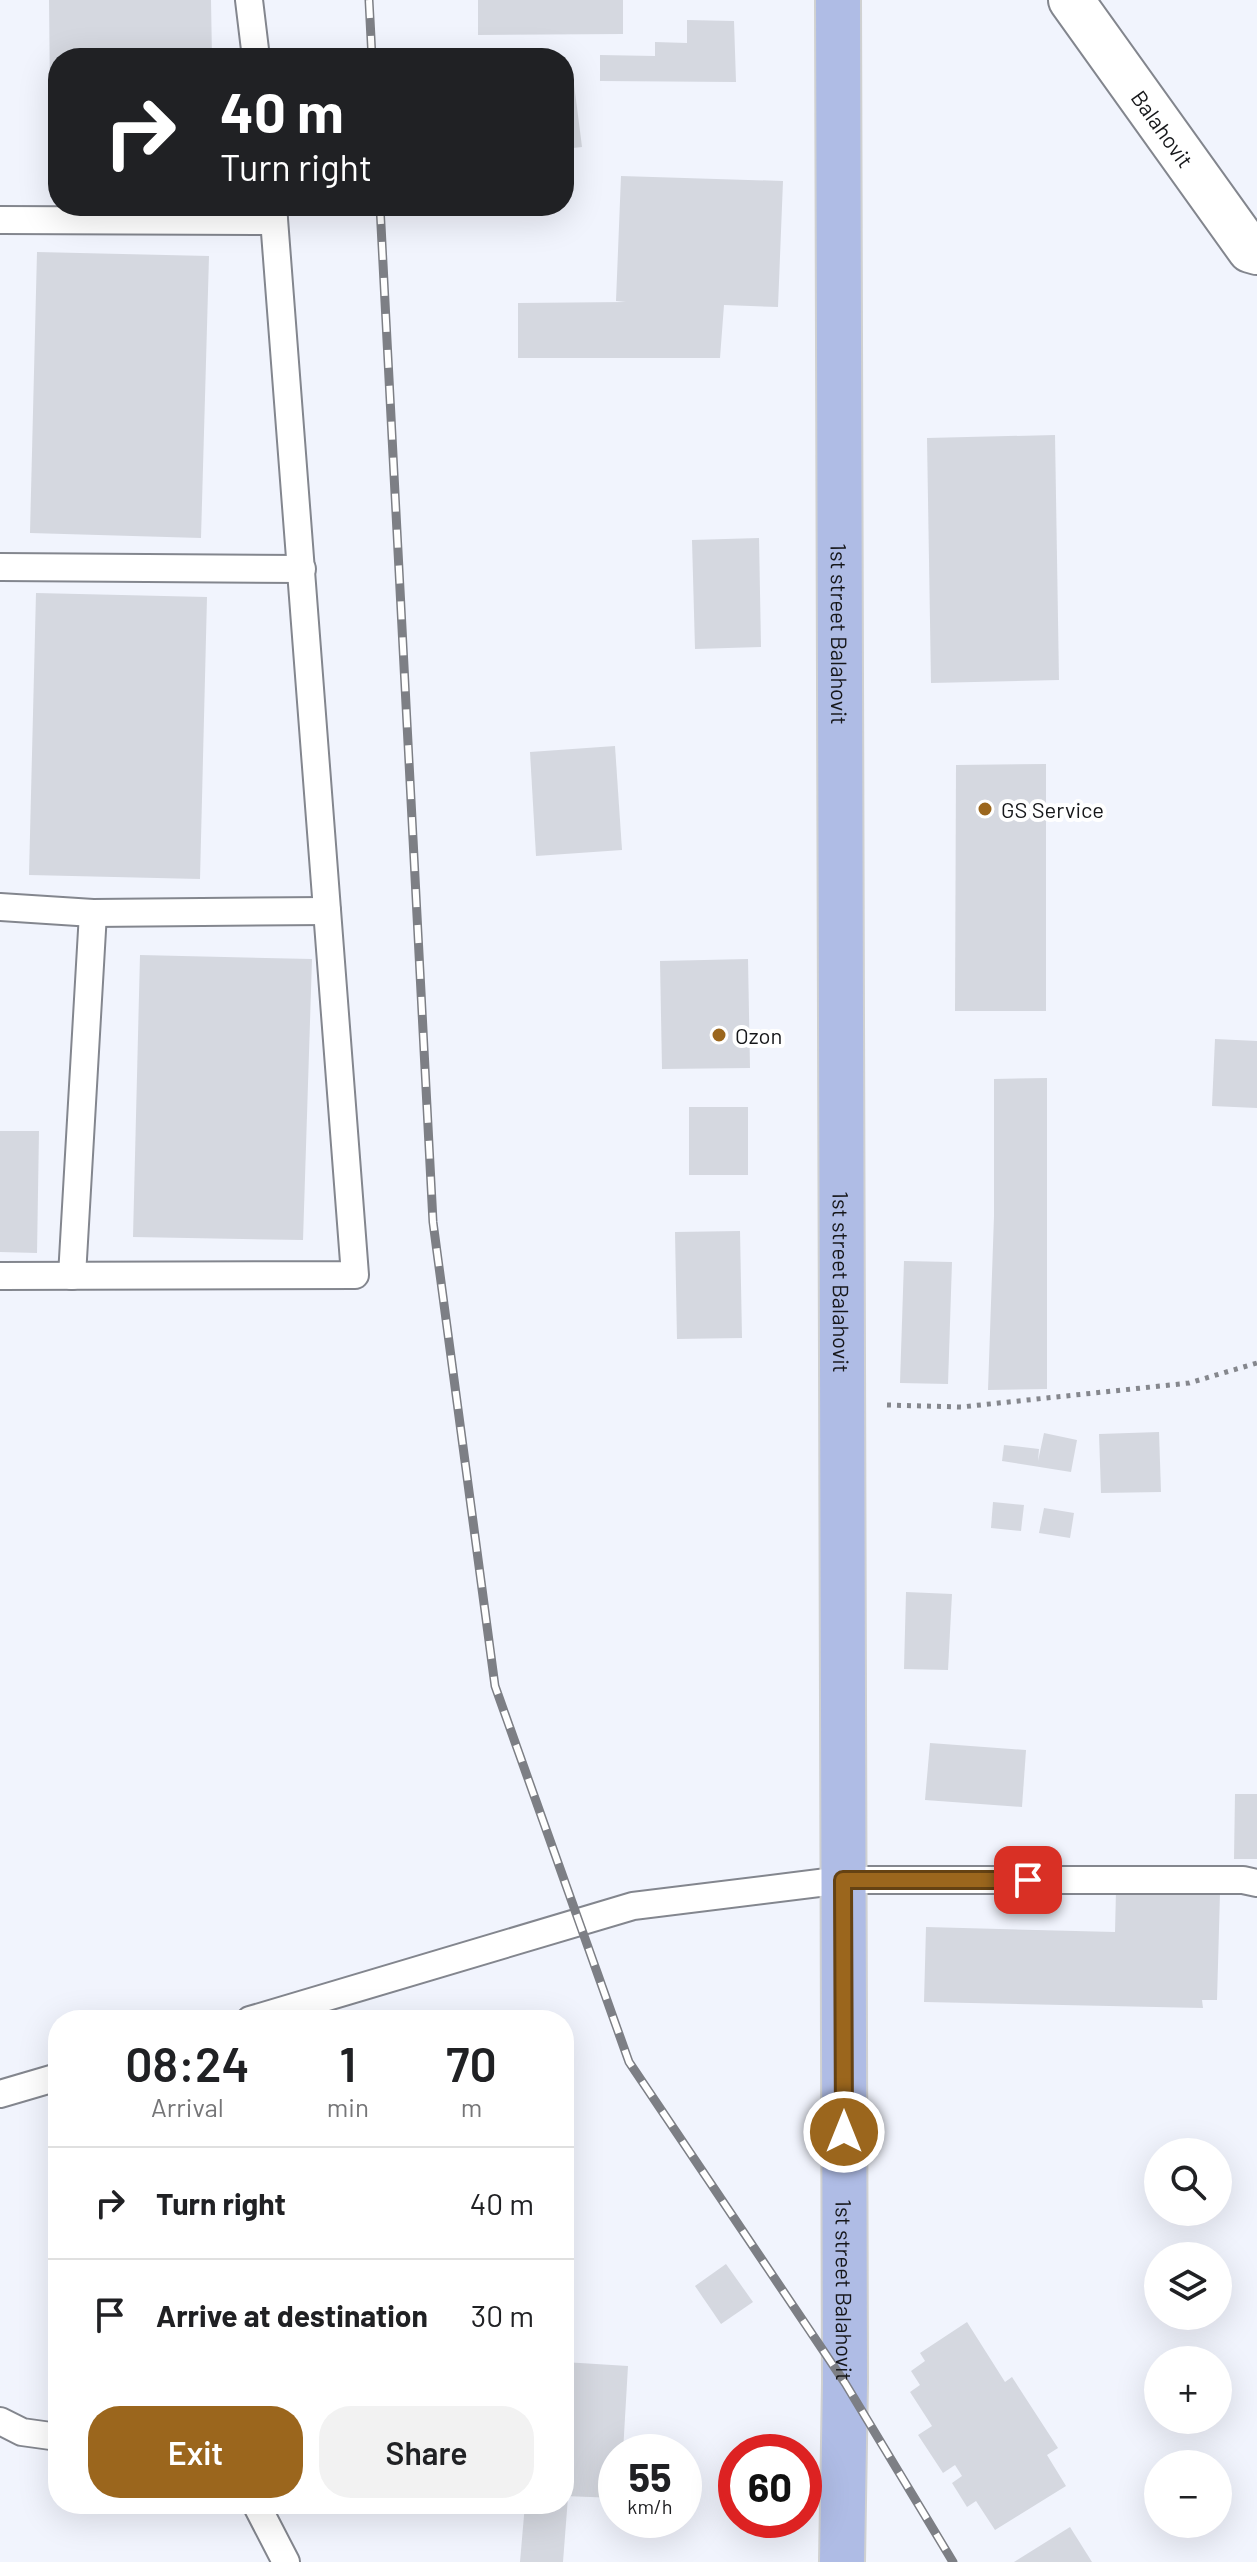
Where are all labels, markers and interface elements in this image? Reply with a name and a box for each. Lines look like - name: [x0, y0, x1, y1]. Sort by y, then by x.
- text: 40 m: [220, 77, 344, 144]
- icon: right: [88, 80, 192, 184]
- street label: Balahovit: [1127, 85, 1199, 172]
- text: Turn right: [220, 145, 372, 188]
- street label: 1st street Balahovit: [827, 543, 853, 725]
- place label: GS Service: [1001, 796, 1104, 822]
- marker: GS Service: [976, 800, 994, 818]
- place label: Ozon: [735, 1022, 782, 1048]
- marker: Ozon: [710, 1026, 728, 1044]
- street label: 1st street Balahovit: [828, 1191, 855, 1373]
- pin: [994, 1846, 1062, 1914]
- icon: arrive: [1006, 1858, 1050, 1902]
- text: 08:24: [125, 2034, 250, 2092]
- text: 1: [339, 2034, 356, 2092]
- text: 70: [446, 2034, 497, 2092]
- position arrow: [802, 2090, 886, 2174]
- text: Arrival: [151, 2091, 224, 2122]
- text: min: [327, 2091, 369, 2122]
- text: m: [461, 2091, 482, 2122]
- map controls: [1144, 2138, 1232, 2538]
- button: search: [1144, 2138, 1232, 2226]
- icon: right: [88, 2181, 132, 2225]
- text: Turn right: [156, 2185, 286, 2221]
- text: 40 m: [470, 2185, 534, 2221]
- street label: 1st street Balahovit: [831, 2199, 858, 2381]
- button: layers: [1144, 2242, 1232, 2330]
- icon: arrive: [88, 2293, 132, 2337]
- text: Arrive at destination: [156, 2297, 428, 2333]
- text: 30 m: [471, 2297, 534, 2333]
- button: +: [1144, 2346, 1232, 2434]
- button: Exit: [88, 2406, 303, 2498]
- button: Share: [319, 2406, 534, 2498]
- speed limit sign: 60: [718, 2434, 822, 2538]
- button: −: [1144, 2450, 1232, 2538]
- text: 55: [628, 2452, 672, 2500]
- text: km/h: [627, 2494, 673, 2518]

